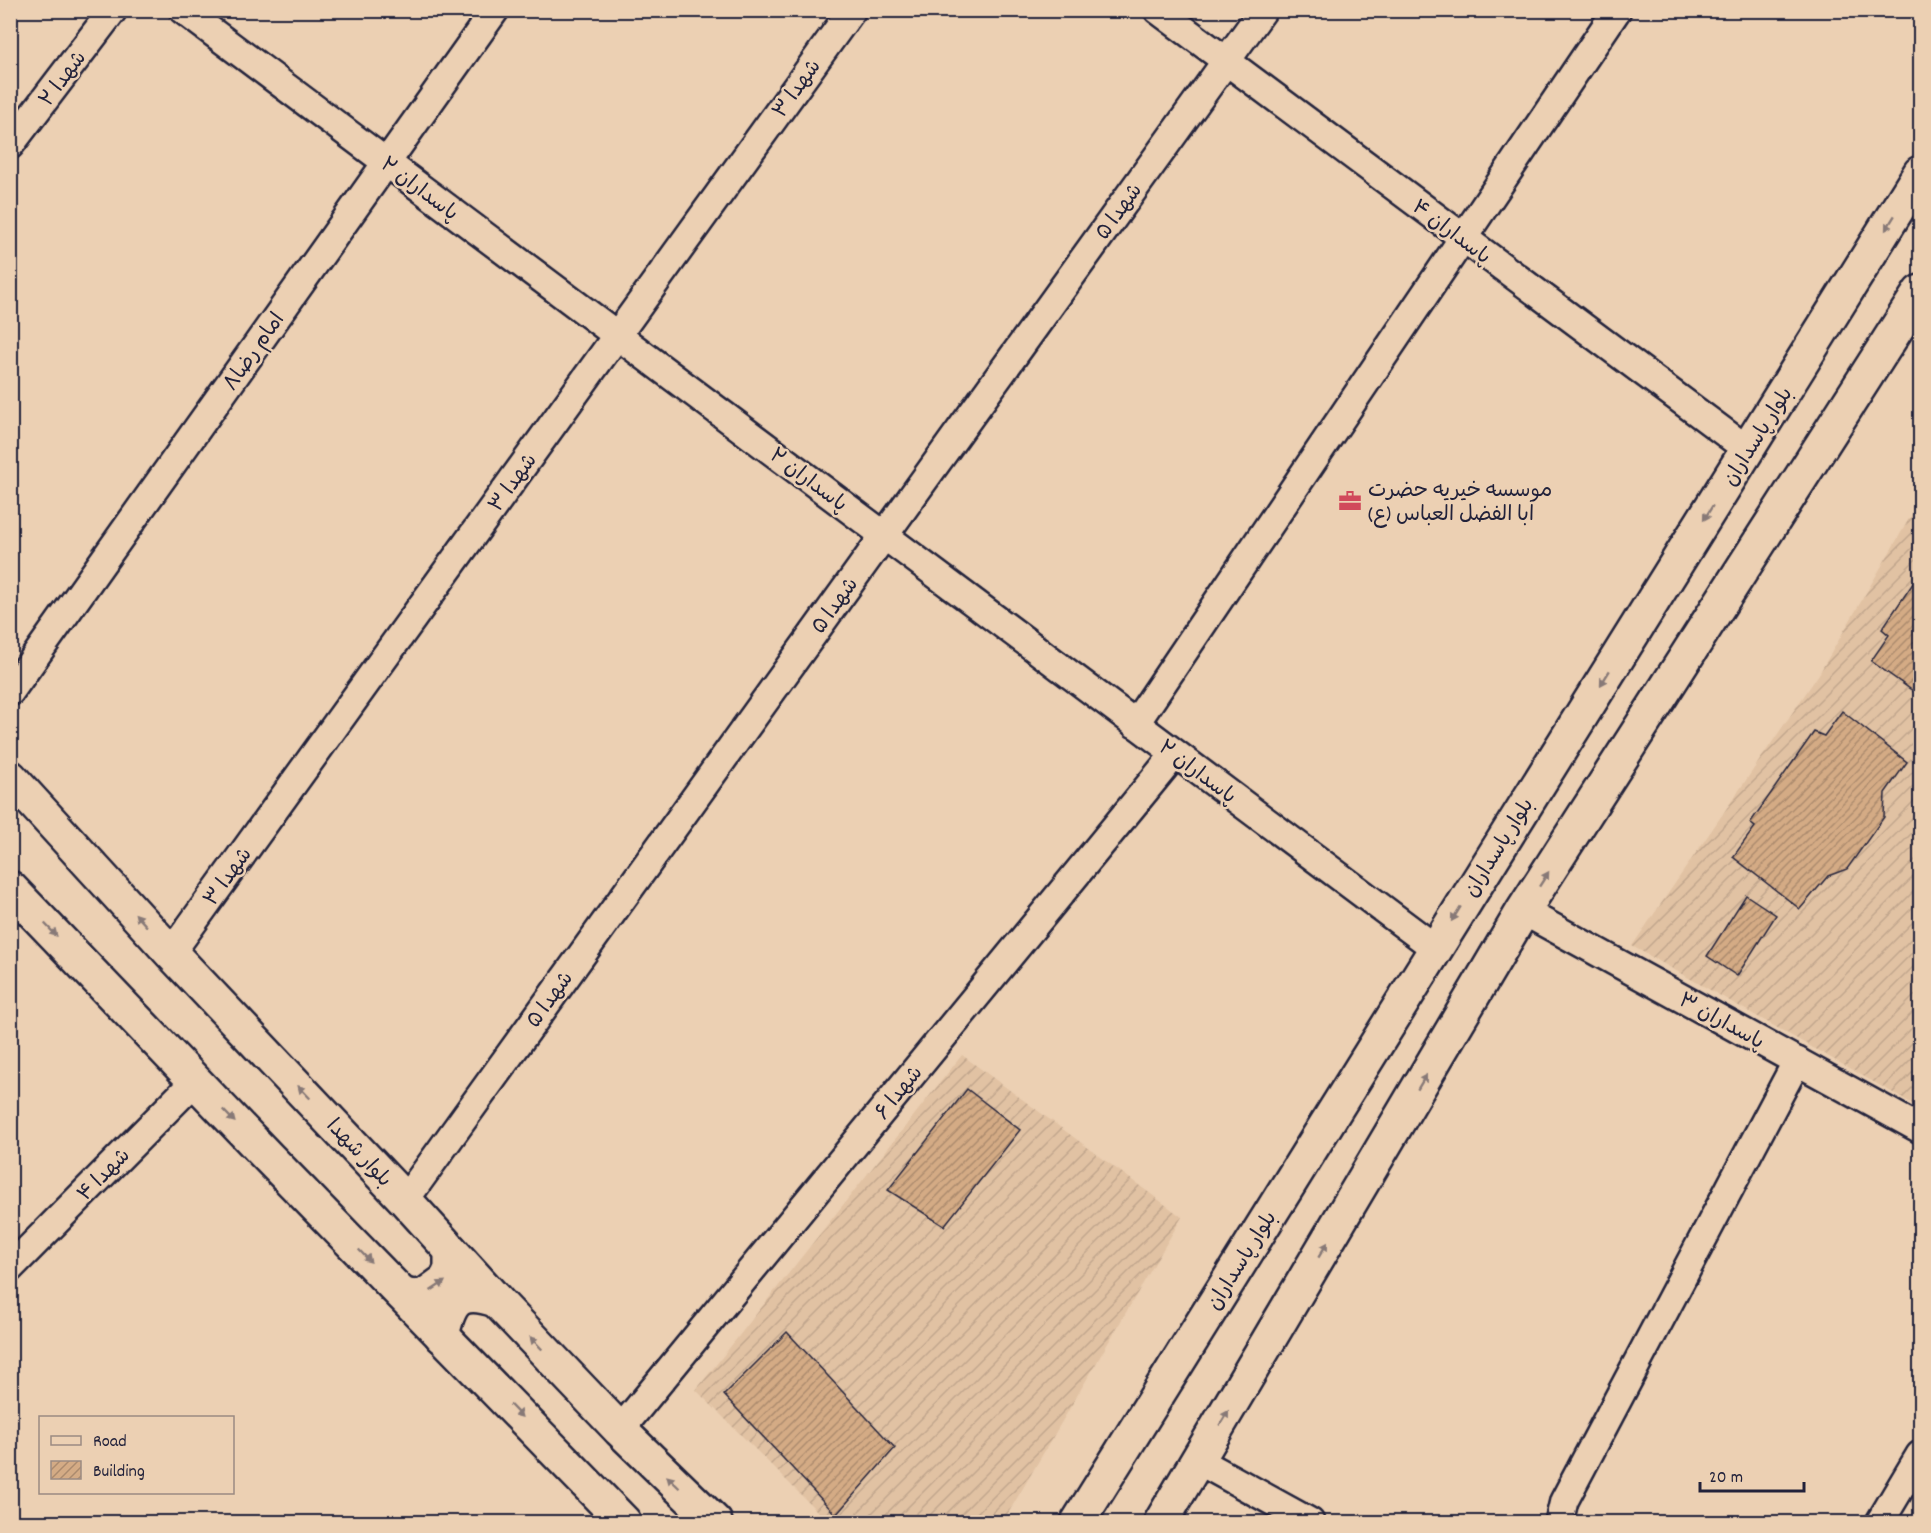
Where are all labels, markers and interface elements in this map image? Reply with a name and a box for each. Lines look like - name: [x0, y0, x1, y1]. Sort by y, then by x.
- street label: شهدا ۲: [33, 46, 95, 114]
- street label: شهدا ۳: [767, 54, 830, 125]
- street label: پاسداران ۲: [373, 151, 463, 230]
- street label: شهدا ۵: [1090, 178, 1151, 247]
- street label: پاسداران ۴: [1404, 194, 1496, 273]
- one-way arrow: [1884, 215, 1895, 231]
- street label: امام رضا۸: [217, 307, 293, 398]
- street label: بلوار پاسداران: [1717, 382, 1802, 493]
- street label: پاسداران ۲: [762, 442, 852, 521]
- street label: شهدا ۳: [483, 448, 546, 519]
- place label: موسسه خیریه حضرت ابا الفضل العباس (ع): [1368, 477, 1552, 531]
- office icon: موسسه خیریه حضرت ابا الفضل العباس (ع): [1337, 488, 1363, 514]
- one-way arrow: [1703, 505, 1714, 521]
- street label: شهدا ۵: [806, 572, 867, 641]
- one-way arrow: [1599, 670, 1610, 686]
- street label: پاسداران ۲: [1151, 734, 1241, 813]
- street label: بلوار پاسداران: [1458, 793, 1543, 904]
- street label: شهدا ۳: [198, 842, 261, 913]
- one-way arrow: [1538, 871, 1549, 887]
- one-way arrow: [1451, 906, 1462, 922]
- one-way arrow: [135, 913, 148, 928]
- one-way arrow: [44, 922, 58, 937]
- street label: شهدا ۵: [521, 966, 582, 1035]
- street label: پاسداران ۳: [1672, 987, 1769, 1058]
- street label: شهدا ۶: [869, 1060, 931, 1127]
- one-way arrow: [1417, 1073, 1427, 1090]
- one-way arrow: [297, 1086, 311, 1100]
- one-way arrow: [222, 1109, 236, 1124]
- street label: بلوار شهدا: [318, 1113, 398, 1195]
- street label: شهدا ۴: [72, 1143, 139, 1210]
- street label: بلوار پاسداران: [1201, 1206, 1286, 1317]
- one-way arrow: [1318, 1241, 1328, 1258]
- one-way arrow: [358, 1249, 372, 1264]
- one-way arrow: [429, 1280, 445, 1292]
- one-way arrow: [530, 1336, 544, 1350]
- one-way arrow: [508, 1404, 522, 1418]
- one-way arrow: [1218, 1410, 1229, 1426]
- legend: [39, 1416, 234, 1494]
- text: Road: [93, 1430, 127, 1455]
- scale bar: [1700, 1455, 1804, 1493]
- text: Building: [93, 1460, 145, 1485]
- text: 20 m: [1709, 1466, 1743, 1491]
- one-way arrow: [667, 1475, 681, 1489]

